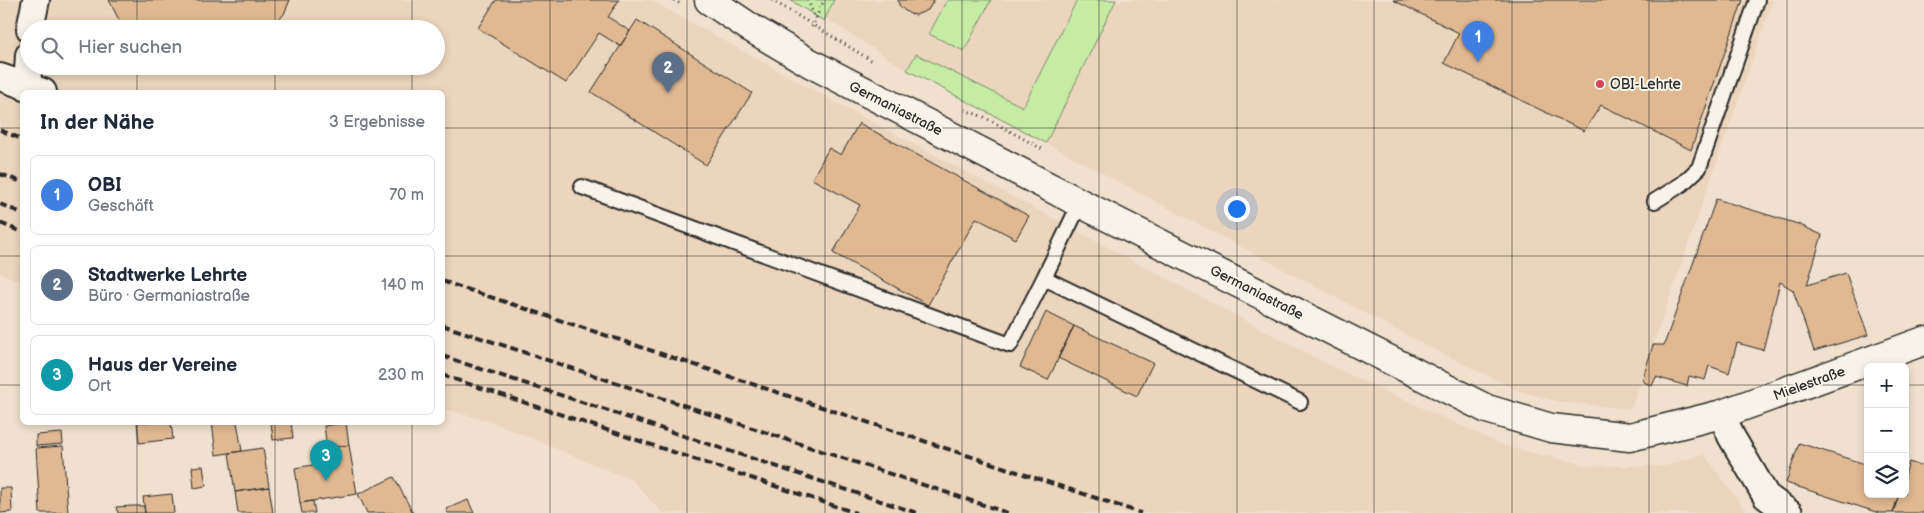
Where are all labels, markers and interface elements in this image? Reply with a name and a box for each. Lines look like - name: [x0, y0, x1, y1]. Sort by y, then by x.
- search box: [20, 20, 445, 75]
- pin: 1: [1462, 21, 1494, 62]
- icon: search: [38, 34, 66, 62]
- text: Hier suchen: [78, 36, 182, 59]
- pin: 2: [652, 52, 684, 93]
- place label: OBI-Lehrte: [1610, 76, 1681, 93]
- street label: Germaniastraße: [846, 78, 945, 139]
- marker: OBI-Lehrte: [1594, 78, 1606, 90]
- text: In der Nähe: [40, 110, 154, 135]
- text: 3 Ergebnisse: [329, 113, 425, 132]
- text: OBI: [88, 174, 122, 197]
- text: 1: [54, 186, 60, 205]
- text: 70 m: [389, 186, 424, 205]
- your location: [1224, 196, 1250, 222]
- text: Geschäft: [88, 197, 154, 216]
- street label: Germaniastraße: [1207, 262, 1306, 323]
- text: Stadtwerke Lehrte: [88, 264, 247, 287]
- text: 2: [52, 276, 62, 295]
- text: 140 m: [381, 276, 424, 295]
- text: Büro · Germaniastraße: [88, 287, 250, 306]
- text: Haus der Vereine: [88, 354, 237, 377]
- street label: Mielestraße: [1771, 363, 1847, 404]
- map controls: [1864, 363, 1909, 498]
- button: +: [1864, 363, 1909, 408]
- text: 3: [52, 366, 62, 385]
- text: 230 m: [378, 366, 424, 385]
- text: Ort: [88, 377, 111, 396]
- button: −: [1864, 408, 1909, 453]
- pin: 3: [310, 440, 342, 481]
- button: layers: [1864, 453, 1909, 498]

